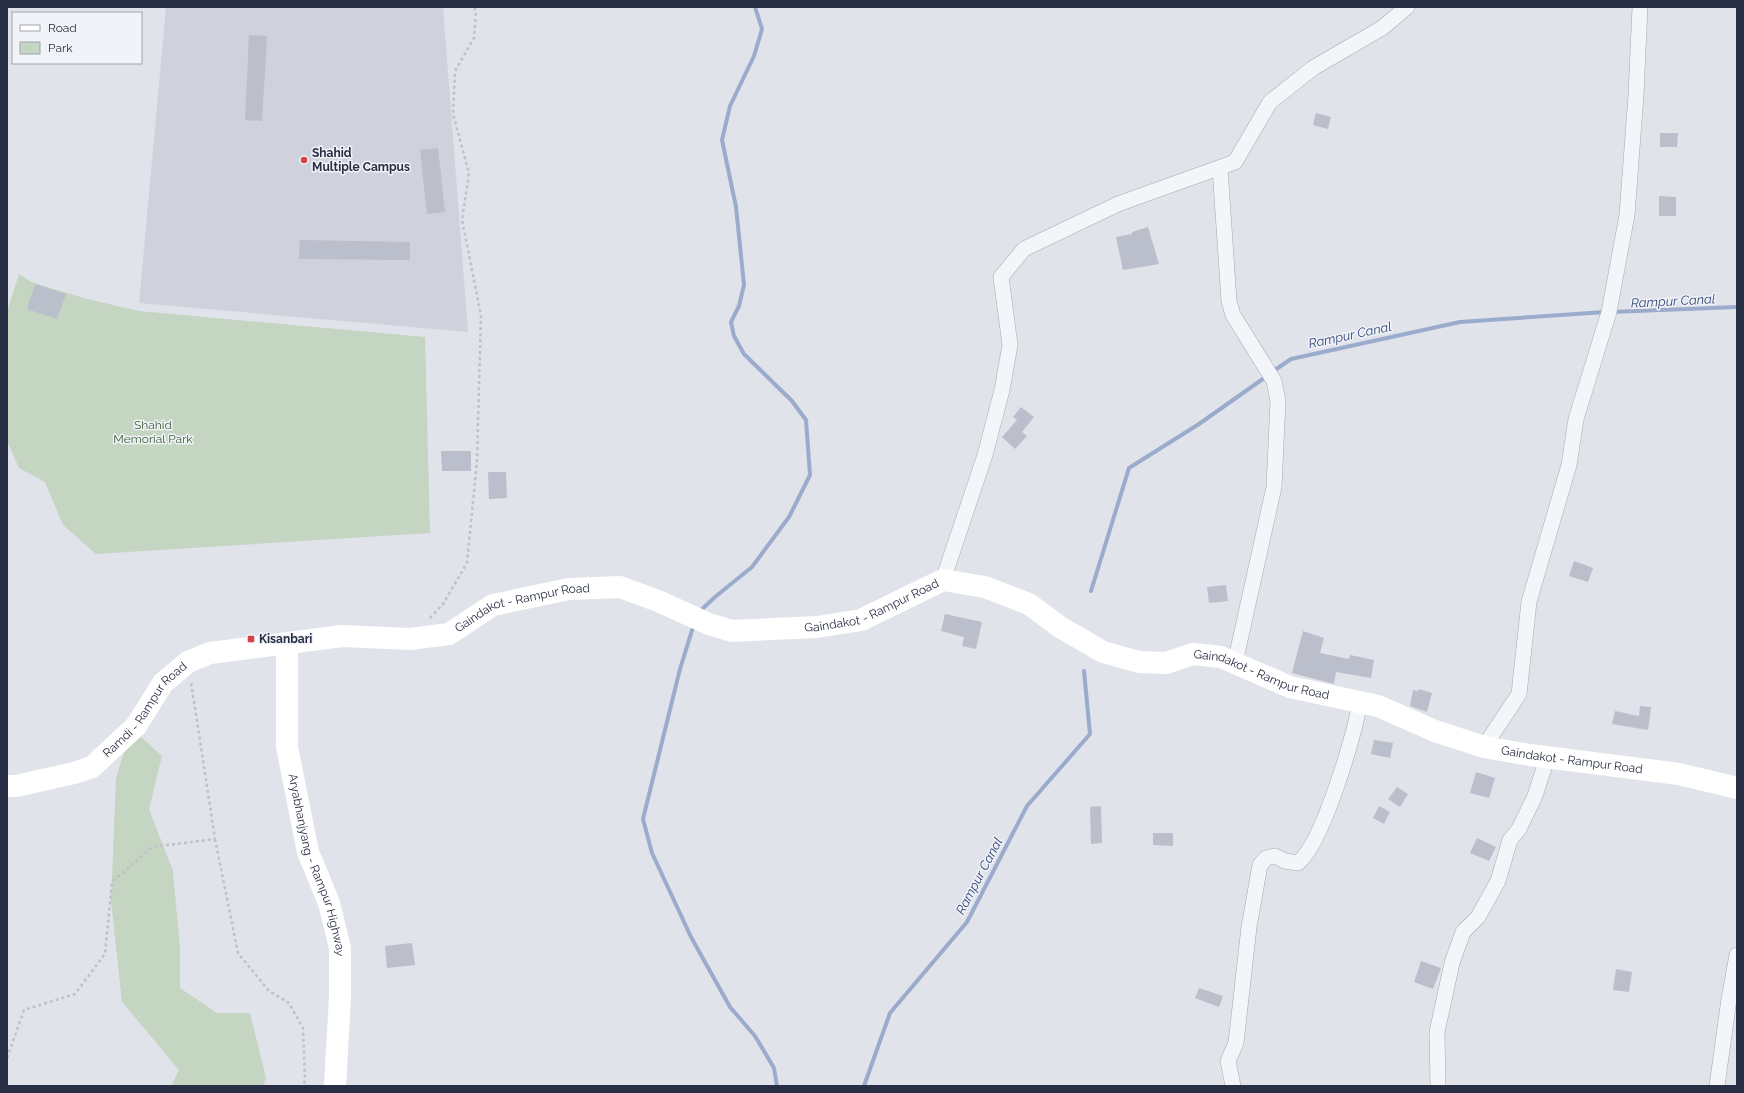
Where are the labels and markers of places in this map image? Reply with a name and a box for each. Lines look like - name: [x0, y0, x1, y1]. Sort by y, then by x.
- place label: Shahid Multiple Campus: [312, 146, 410, 174]
- marker: Shahid Multiple Campus: [299, 155, 309, 165]
- place label: Kisanbari: [259, 632, 312, 646]
- marker: Kisanbari: [246, 634, 256, 644]

